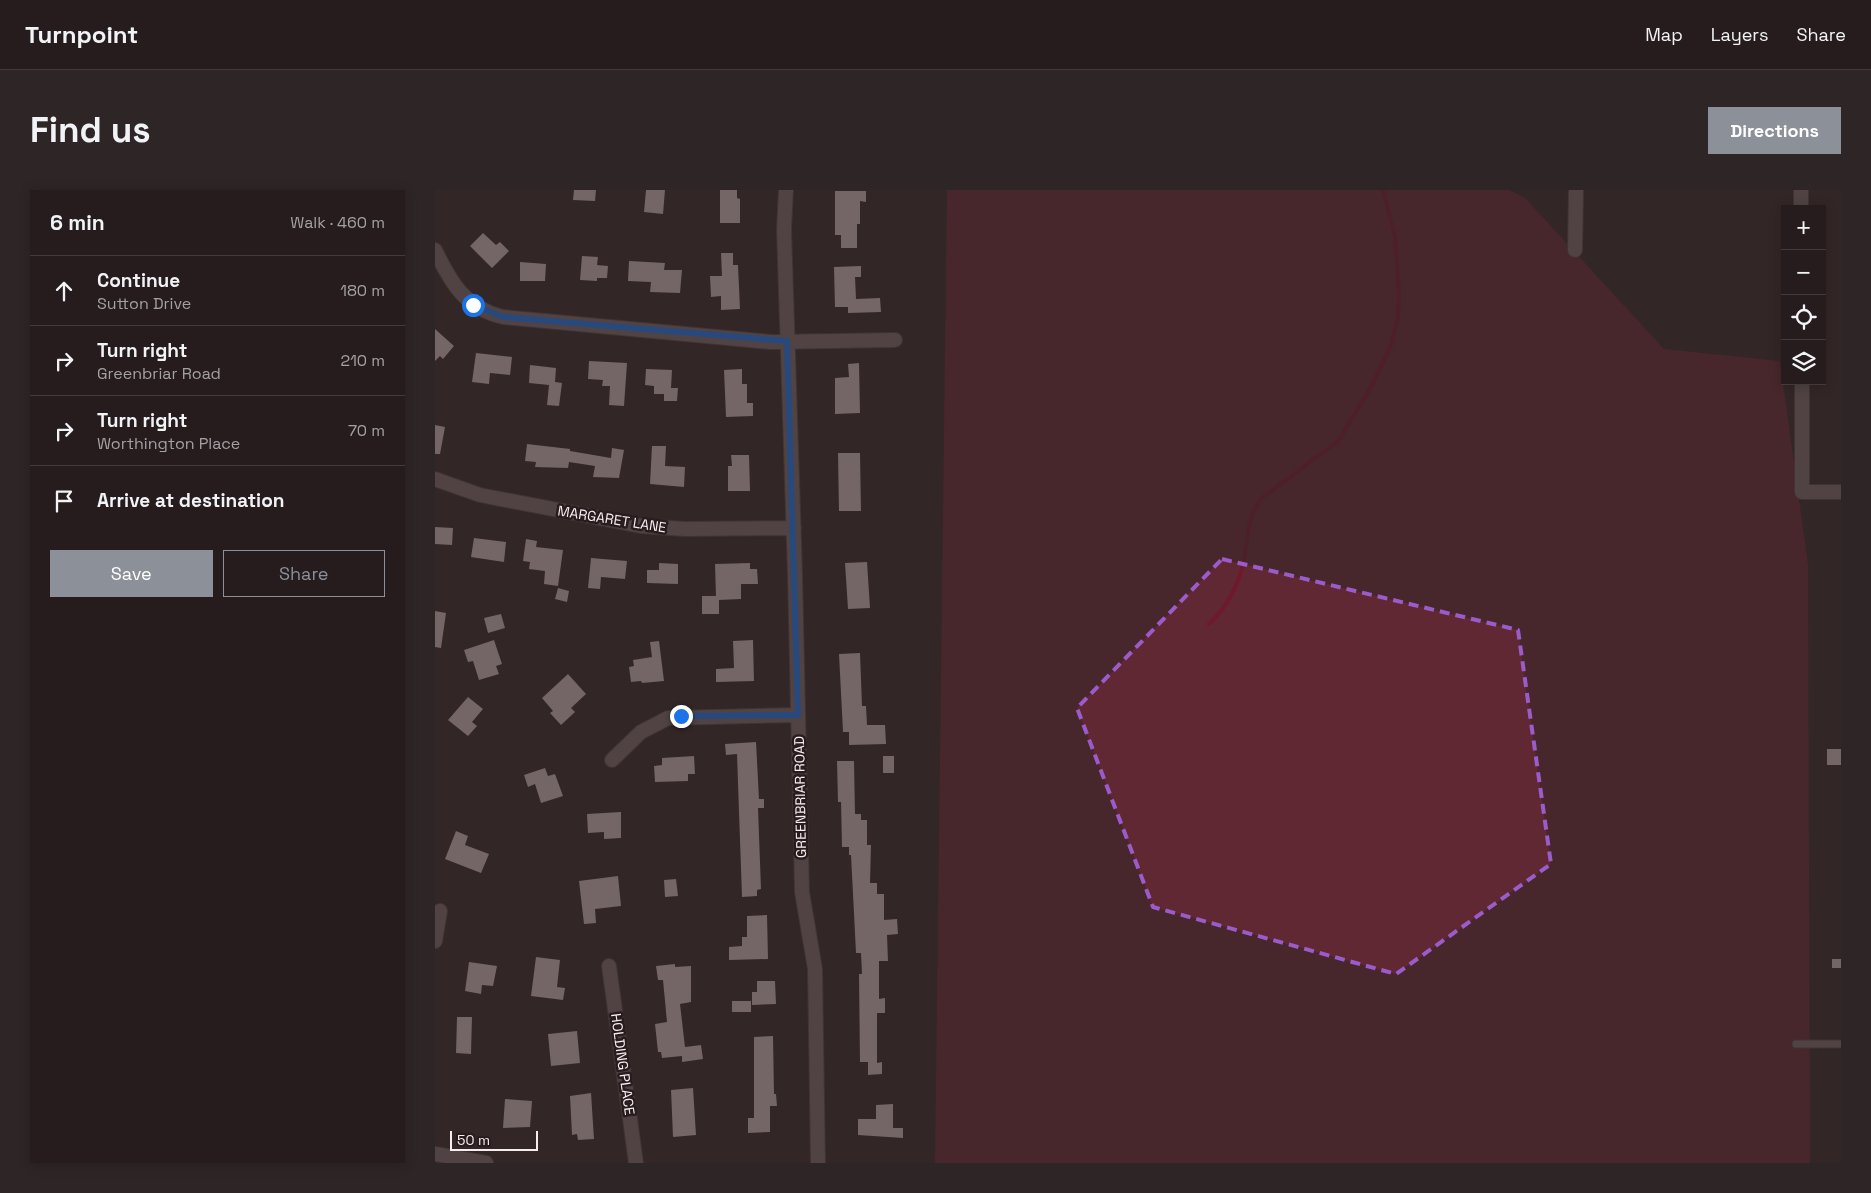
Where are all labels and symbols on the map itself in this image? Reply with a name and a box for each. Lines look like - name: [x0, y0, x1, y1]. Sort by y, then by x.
- route start: [462, 294, 485, 317]
- street label: MARGARET LANE: [556, 502, 668, 536]
- route end: [670, 705, 693, 728]
- street label: GREENBRIAR ROAD: [790, 736, 810, 858]
- street label: HOLDING PLACE: [607, 1012, 639, 1116]
- scale bar: [450, 1128, 537, 1151]

